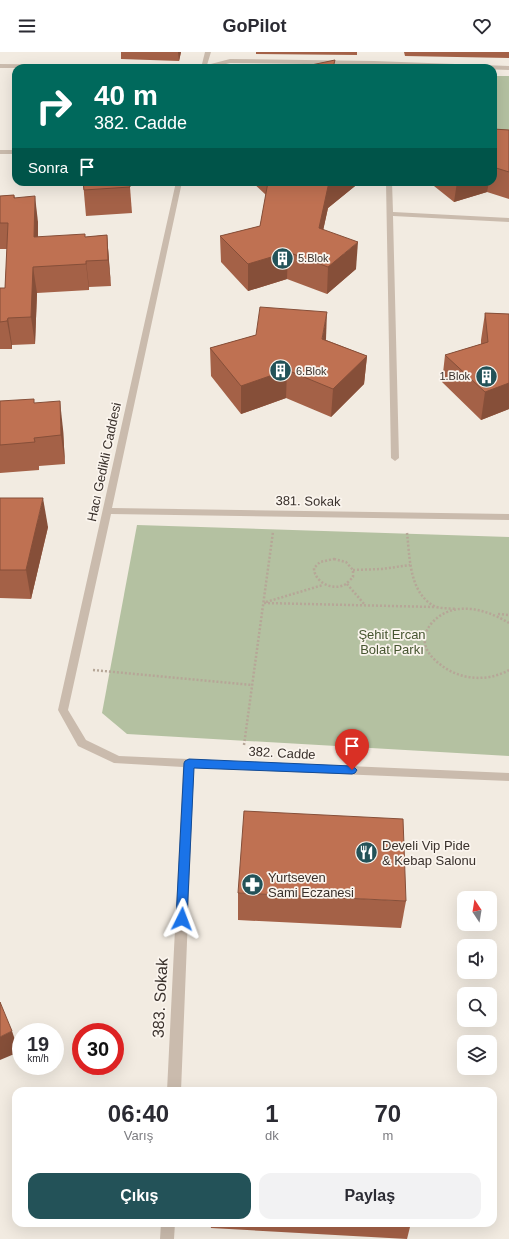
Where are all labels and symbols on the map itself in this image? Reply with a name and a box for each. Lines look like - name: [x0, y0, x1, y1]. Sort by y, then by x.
- building icon: 5.Blok: [269, 245, 295, 271]
- place label: 5.Blok: [298, 252, 329, 264]
- building icon: 6.Blok: [267, 358, 293, 384]
- building icon: 1.Blok: [473, 363, 499, 389]
- place label: 6.Blok: [296, 365, 327, 377]
- place label: 1.Blok: [439, 370, 470, 382]
- street label: Hacı Gedikli Caddesi: [84, 401, 124, 523]
- street label: 381. Sokak: [275, 493, 341, 509]
- park label: Şehit Ercan Bolat Parkı: [358, 627, 426, 657]
- pin: [335, 729, 369, 770]
- street label: 382. Cadde: [248, 744, 316, 762]
- place label: Develi Vip Pide & Kebap Salonu: [382, 838, 476, 868]
- restaurant icon: Develi Vip Pide & Kebap Salonu: [354, 839, 380, 865]
- place label: Yurtseven Sami Eczanesi: [268, 870, 354, 900]
- pharmacy icon: Yurtseven Sami Eczanesi: [239, 871, 265, 897]
- north arrow: [457, 891, 497, 931]
- position arrow: [161, 898, 203, 940]
- street label: 383. Sokak: [149, 957, 171, 1038]
- speed limit sign: 30: [72, 1023, 124, 1075]

